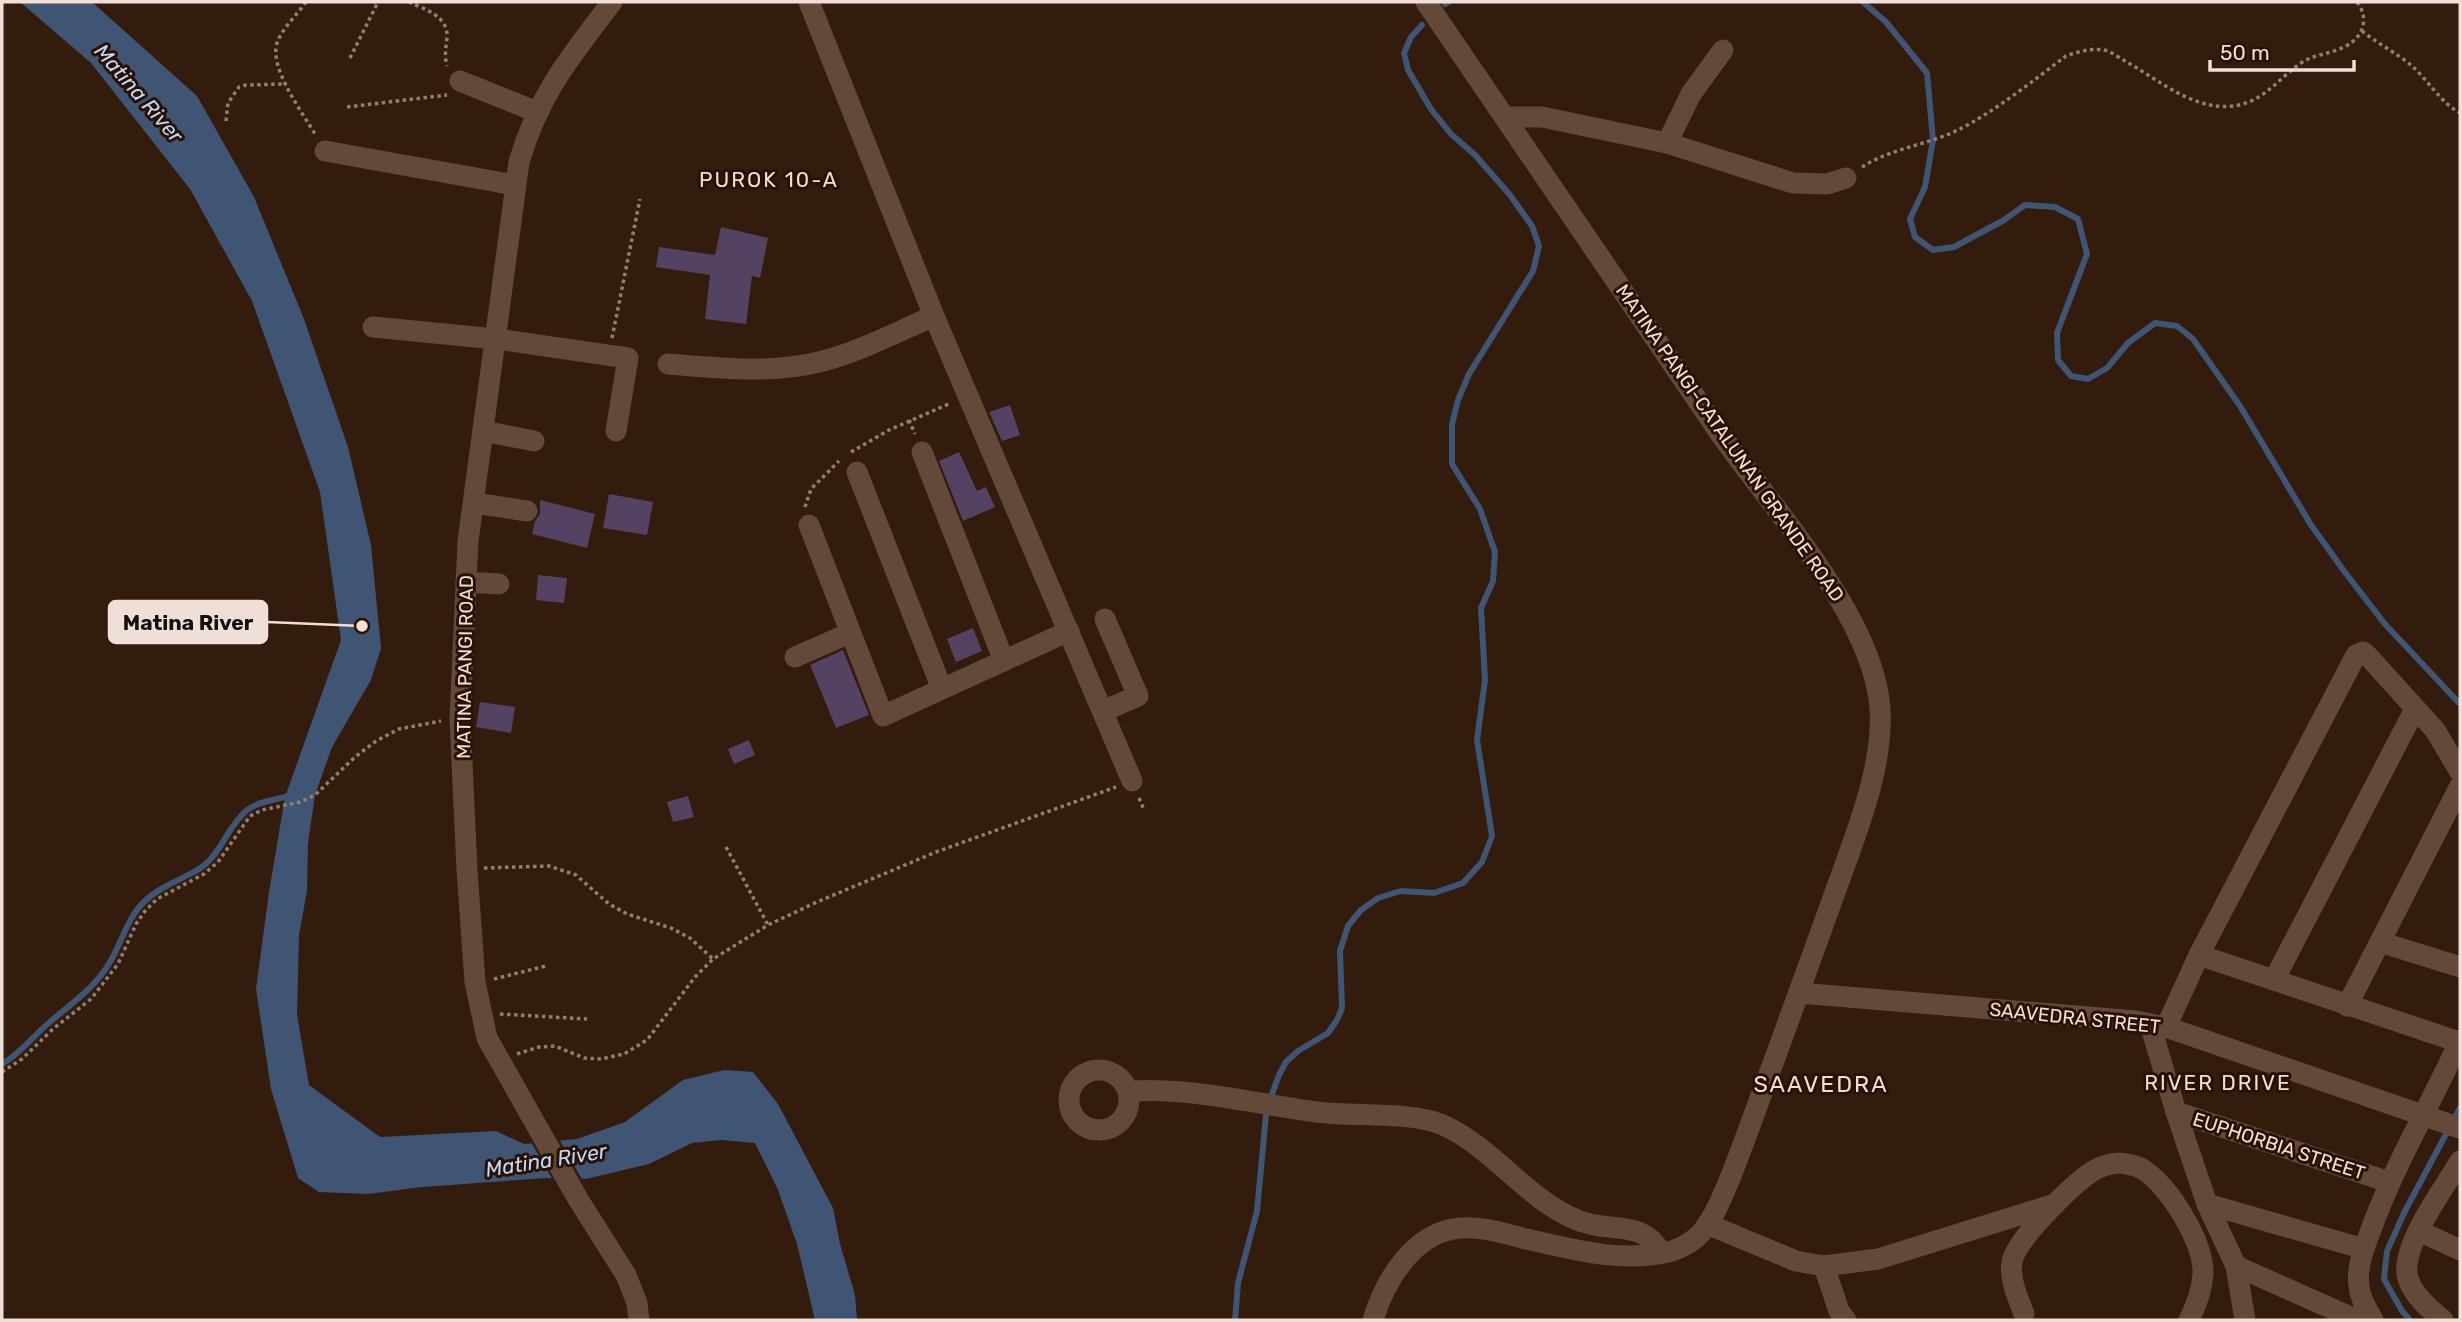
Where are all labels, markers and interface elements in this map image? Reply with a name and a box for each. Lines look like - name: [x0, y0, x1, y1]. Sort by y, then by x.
- scale bar: [2210, 28, 2354, 72]
- water label: Matina River: [89, 39, 189, 148]
- text: 50 m: [2220, 40, 2270, 65]
- district label: PUROK 10-A: [699, 167, 839, 192]
- street label: MATINA PANGI-CATALUNAN GRANDE ROAD: [1611, 280, 1849, 606]
- street label: MATINA PANGI ROAD: [452, 575, 478, 759]
- callout: Matina River: [109, 601, 267, 643]
- text: Matina River: [123, 610, 254, 635]
- street label: SAAVEDRA STREET: [1988, 998, 2162, 1038]
- district label: SAAVEDRA: [1753, 1070, 1889, 1098]
- district label: RIVER DRIVE: [2144, 1070, 2292, 1095]
- street label: EUPHORBIA STREET: [2190, 1107, 2368, 1185]
- water label: Matina River: [484, 1138, 609, 1182]

